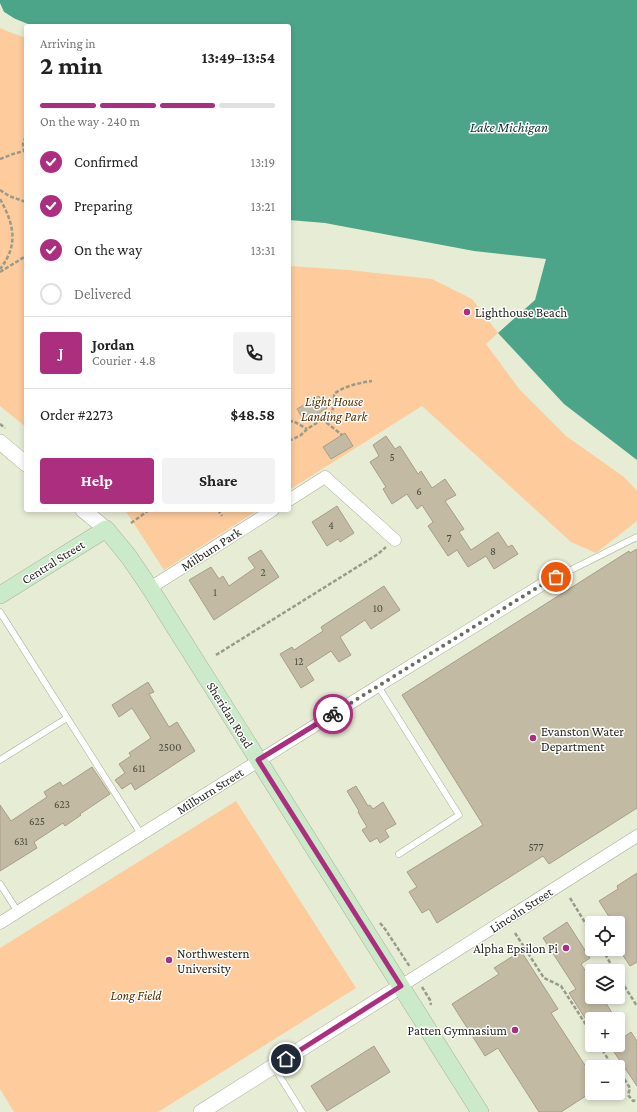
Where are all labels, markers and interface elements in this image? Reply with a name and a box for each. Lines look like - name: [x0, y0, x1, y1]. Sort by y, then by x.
- text: Arriving in: [40, 36, 96, 51]
- text: 13:49–13:54: [202, 50, 275, 66]
- text: 2 min: [40, 51, 103, 80]
- text: On the way · 240 m: [40, 114, 140, 129]
- water label: Lake Michigan: [470, 119, 548, 135]
- icon: check: [40, 151, 62, 173]
- text: Confirmed: [74, 154, 138, 170]
- text: 13:19: [251, 155, 275, 170]
- icon: check: [40, 195, 62, 217]
- text: Preparing: [74, 198, 133, 214]
- text: 13:21: [251, 199, 275, 214]
- icon: check: [40, 239, 62, 261]
- text: On the way: [74, 242, 142, 258]
- text: 13:31: [251, 243, 275, 258]
- text: Delivered: [74, 286, 131, 302]
- place label: Lighthouse Beach: [475, 305, 567, 320]
- marker: Lighthouse Beach: [462, 307, 472, 317]
- button: phone: [233, 332, 275, 374]
- text: Jordan: [92, 337, 134, 353]
- text: J: [58, 345, 64, 361]
- text: Courier · 4.8: [92, 353, 156, 368]
- park label: Light House Landing Park: [301, 394, 368, 424]
- text: Order #2273: [40, 407, 113, 423]
- text: $48.58: [231, 407, 275, 423]
- house number: 5: [389, 451, 395, 463]
- button: Help: [40, 458, 154, 504]
- button: Share: [162, 458, 275, 504]
- house number: 6: [416, 485, 422, 497]
- house number: 4: [328, 519, 334, 531]
- street label: Milburn Park: [178, 524, 244, 574]
- house number: 7: [446, 532, 452, 544]
- street label: Central Street: [19, 536, 88, 587]
- house number: 8: [490, 545, 496, 557]
- pin: [539, 560, 573, 594]
- house number: 2: [260, 566, 266, 578]
- icon: bag: [545, 566, 567, 588]
- house number: 1: [213, 586, 217, 598]
- house number: 10: [373, 602, 383, 614]
- house number: 12: [295, 655, 303, 667]
- street label: Sheridan Road: [204, 679, 256, 751]
- courier: [313, 694, 353, 734]
- icon: bike: [322, 703, 344, 725]
- place label: Evanston Water Department: [541, 724, 624, 754]
- marker: Evanston Water Department: [528, 733, 538, 743]
- house number: 2500: [159, 741, 181, 753]
- house number: 611: [133, 762, 146, 774]
- street label: Milburn Street: [174, 764, 247, 817]
- house number: 623: [54, 798, 70, 810]
- house number: 625: [29, 815, 45, 827]
- house number: 631: [14, 835, 28, 847]
- house number: 577: [528, 841, 544, 853]
- street label: Lincoln Street: [487, 884, 556, 936]
- map controls: [585, 916, 625, 1100]
- button: locate: [585, 916, 625, 956]
- place label: Alpha Epsilon Pi: [473, 941, 559, 956]
- marker: Alpha Epsilon Pi: [561, 943, 571, 953]
- place label: Northwestern University: [177, 946, 250, 976]
- marker: Northwestern University: [164, 955, 174, 965]
- button: layers: [585, 964, 625, 1004]
- park label: Long Field: [111, 988, 162, 1003]
- button: +: [585, 1012, 625, 1052]
- place label: Patten Gymnasium: [408, 1023, 508, 1038]
- marker: Patten Gymnasium: [510, 1025, 520, 1035]
- pin: [269, 1042, 303, 1076]
- icon: home: [275, 1048, 297, 1070]
- button: −: [585, 1060, 625, 1100]

